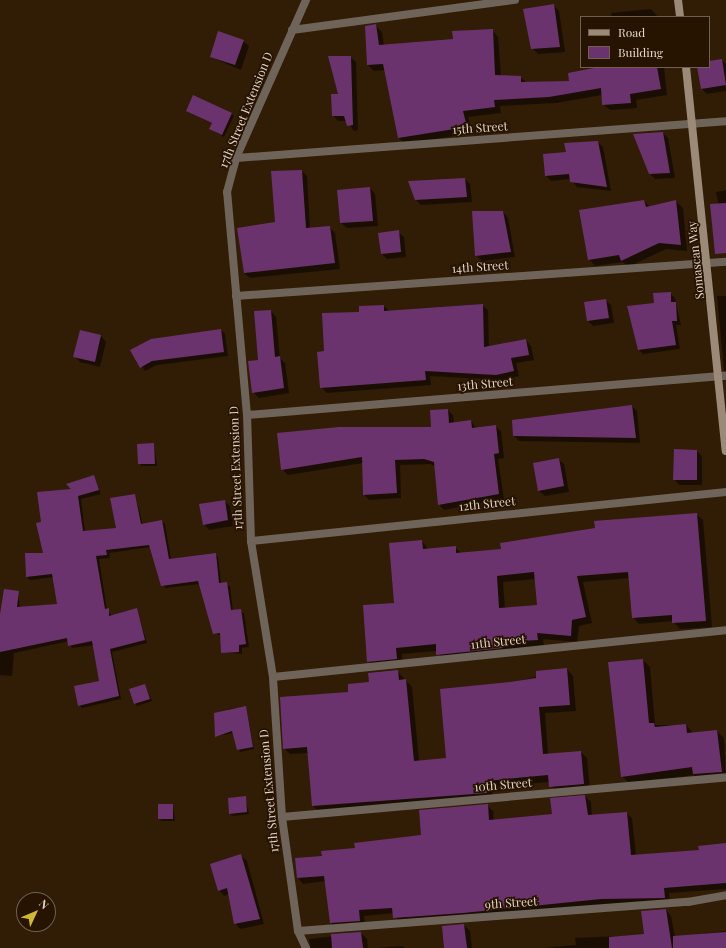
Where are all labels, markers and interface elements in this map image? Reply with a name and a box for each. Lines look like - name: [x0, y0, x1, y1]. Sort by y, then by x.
- legend: [580, 16, 710, 68]
- text: Road: [618, 24, 645, 40]
- text: Building: [618, 44, 663, 60]
- street label: 17th Street Extension D: [216, 50, 276, 170]
- street label: 15th Street: [452, 119, 508, 137]
- street label: Somascan Way: [685, 220, 707, 300]
- street label: 14th Street: [451, 258, 509, 276]
- street label: 13th Street: [456, 374, 514, 394]
- street label: 17th Street Extension D: [227, 406, 245, 530]
- street label: 12th Street: [458, 494, 516, 514]
- street label: 11th Street: [470, 632, 526, 652]
- street label: 17th Street Extension D: [256, 729, 282, 853]
- street label: 10th Street: [473, 775, 533, 795]
- north arrow: [16, 892, 56, 932]
- street label: 9th Street: [484, 894, 538, 912]
- text: N: [36, 896, 52, 912]

